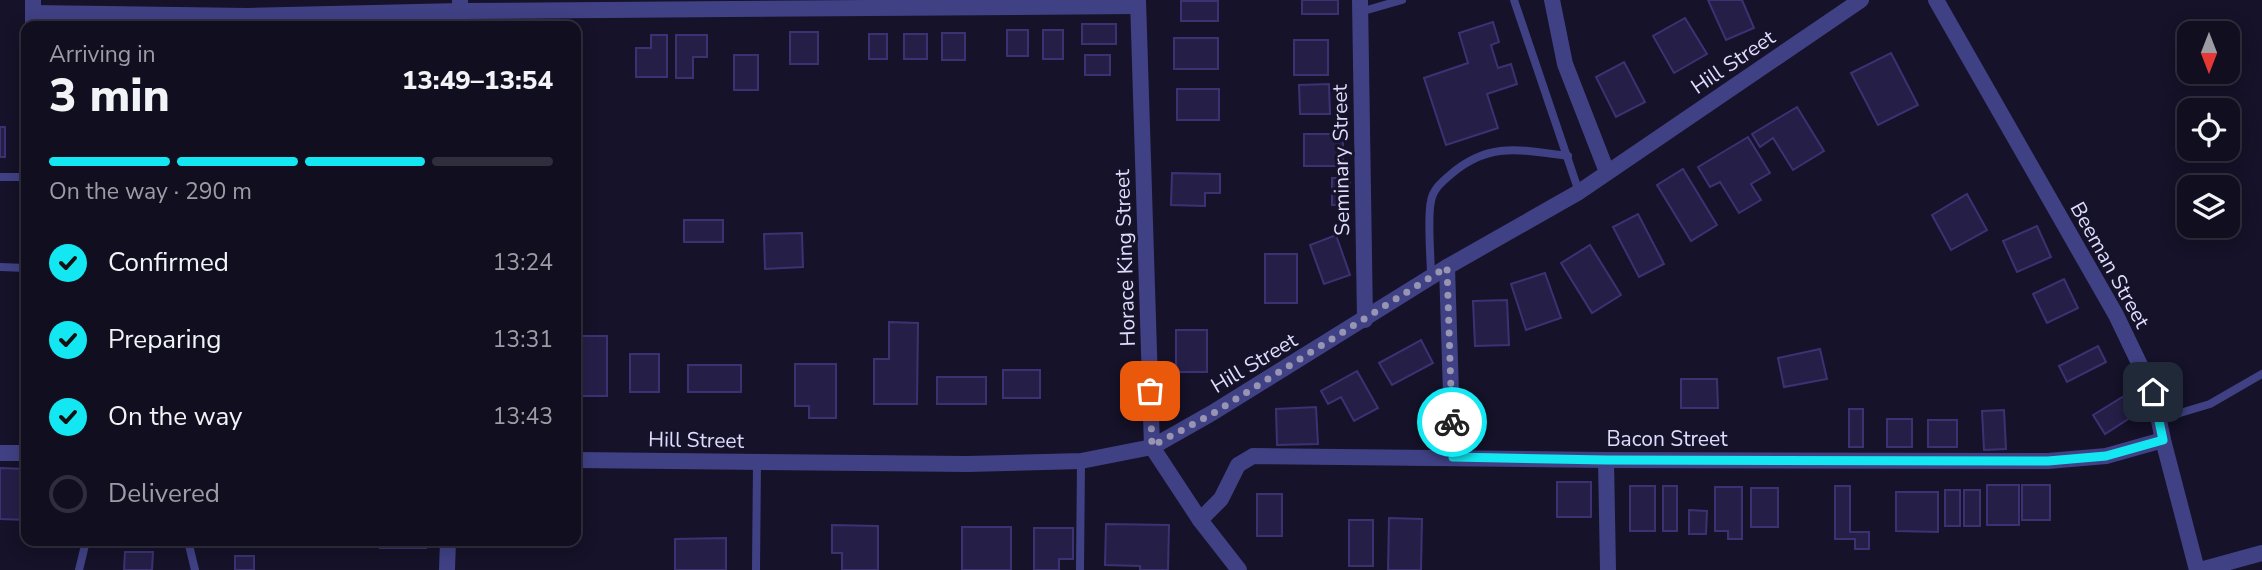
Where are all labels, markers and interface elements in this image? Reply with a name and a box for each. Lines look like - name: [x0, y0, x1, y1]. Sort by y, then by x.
- north arrow: [2177, 21, 2240, 84]
- map controls: [2177, 21, 2240, 238]
- street label: Hill Street: [1685, 23, 1781, 100]
- text: Arriving in: [49, 39, 156, 70]
- text: 13:49–13:54: [402, 63, 553, 98]
- text: 3 min: [49, 64, 170, 127]
- street label: Seminary Street: [1326, 83, 1356, 236]
- button: locate: [2177, 98, 2240, 161]
- street label: Horace King Street: [1108, 168, 1142, 347]
- button: layers: [2177, 175, 2240, 238]
- text: On the way · 290 m: [49, 176, 252, 207]
- street label: Beeman Street: [2064, 197, 2157, 334]
- icon: check: [49, 244, 87, 282]
- text: Confirmed: [108, 245, 229, 280]
- text: 13:24: [493, 247, 553, 278]
- icon: check: [49, 321, 87, 359]
- text: Preparing: [108, 322, 221, 357]
- text: 13:31: [493, 324, 553, 355]
- street label: Hill Street: [1206, 326, 1303, 400]
- pin: [1120, 361, 1180, 421]
- pin: [2123, 362, 2183, 422]
- icon: bag: [1131, 372, 1169, 410]
- icon: home: [2134, 373, 2172, 411]
- courier: [1417, 387, 1487, 457]
- icon: check: [49, 398, 87, 436]
- text: On the way: [108, 399, 242, 434]
- text: 13:43: [493, 401, 553, 432]
- icon: bike: [1433, 403, 1471, 441]
- street label: Hill Street: [648, 425, 745, 455]
- street label: Bacon Street: [1606, 425, 1728, 453]
- text: Delivered: [108, 476, 220, 511]

